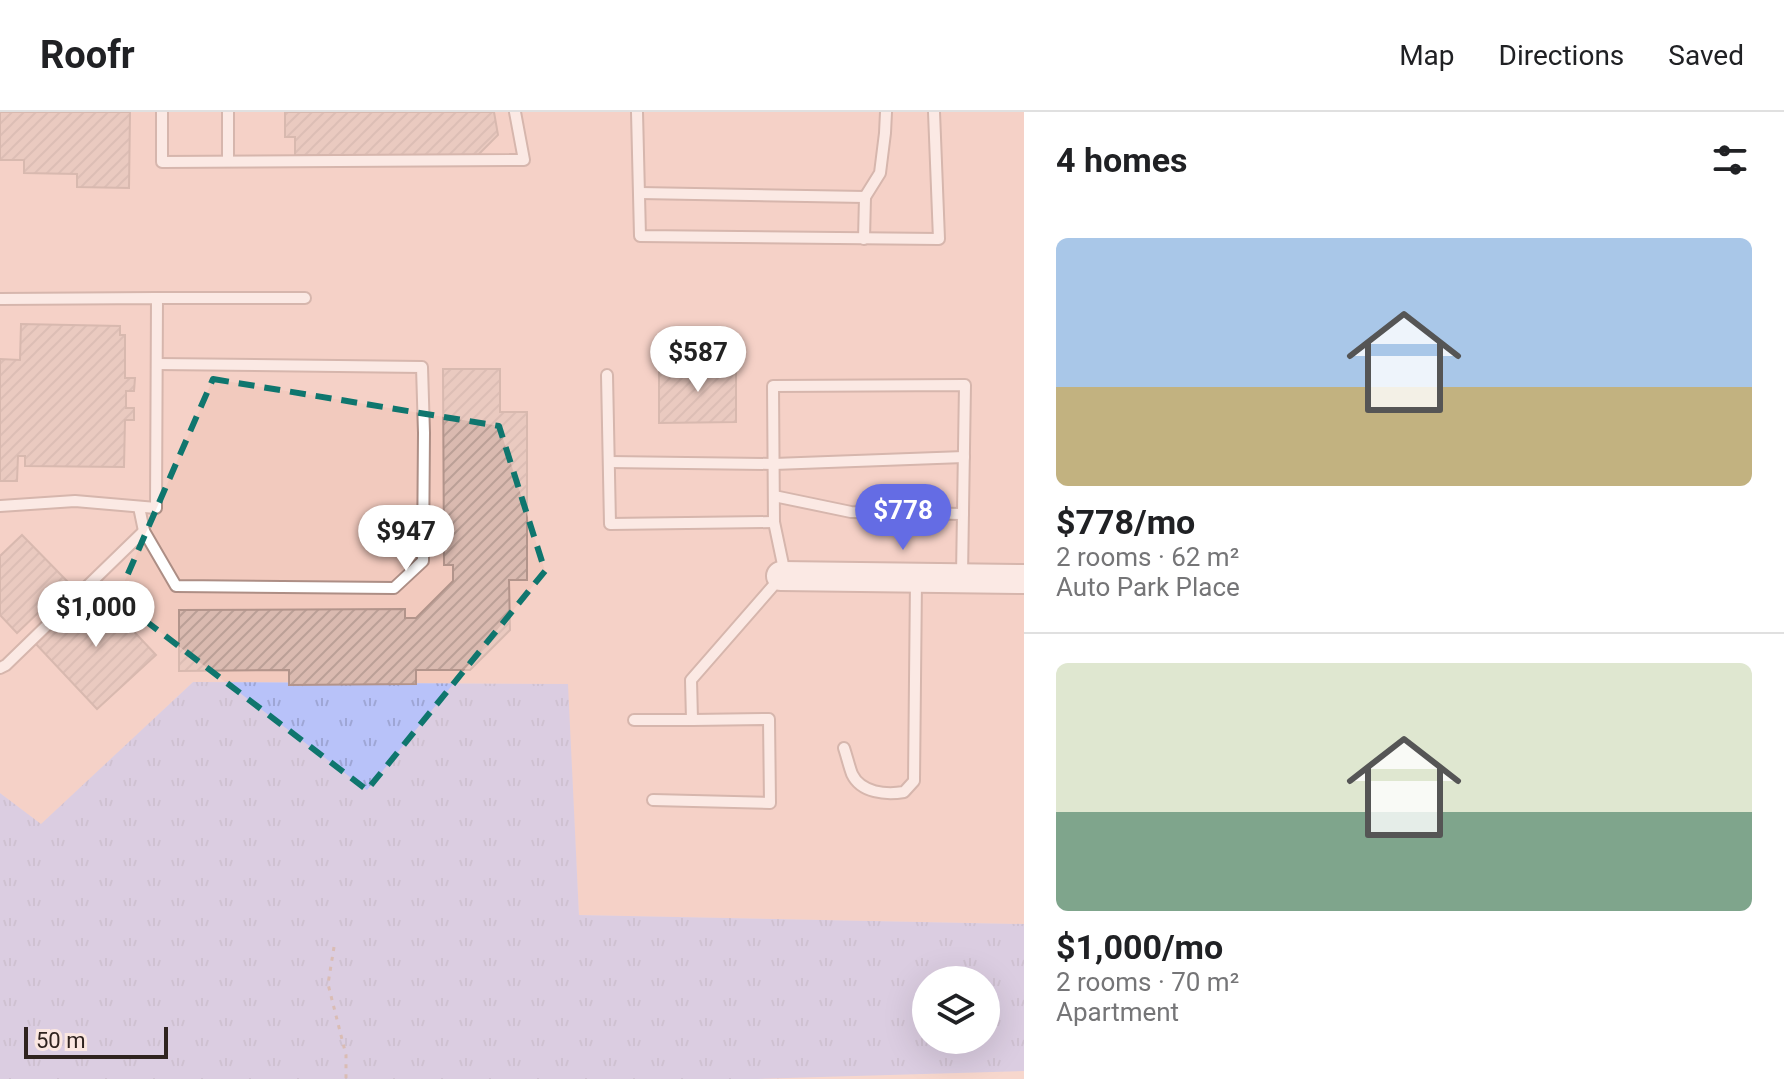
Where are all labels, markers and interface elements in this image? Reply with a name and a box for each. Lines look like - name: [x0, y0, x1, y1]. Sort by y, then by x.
- text: Roofr: [40, 33, 135, 77]
- text: Map: [1399, 39, 1455, 72]
- text: Directions: [1499, 39, 1624, 72]
- text: Saved: [1668, 39, 1744, 72]
- icon: filters: [1708, 138, 1752, 182]
- text: 4 homes: [1056, 140, 1187, 180]
- icon: home: [1332, 290, 1476, 434]
- pin: $587: [651, 326, 745, 394]
- text: $587: [668, 337, 728, 367]
- pin: $778: [856, 484, 950, 552]
- text: $778: [873, 495, 933, 525]
- text: $778/mo: [1056, 502, 1195, 542]
- pin: $947: [359, 505, 453, 573]
- text: $947: [376, 516, 436, 546]
- text: 2 rooms · 62 m²: [1056, 542, 1239, 572]
- text: Auto Park Place: [1056, 572, 1240, 602]
- pin: $1,000: [31, 581, 161, 649]
- text: $1,000: [56, 592, 136, 622]
- icon: home: [1332, 715, 1476, 859]
- text: $1,000/mo: [1056, 927, 1223, 967]
- map controls: [912, 966, 1000, 1054]
- button: layers: [912, 966, 1000, 1054]
- text: 2 rooms · 70 m²: [1056, 967, 1239, 997]
- text: Apartment: [1056, 997, 1179, 1027]
- scale bar: [24, 1023, 168, 1059]
- text: 50 m: [36, 1028, 85, 1053]

